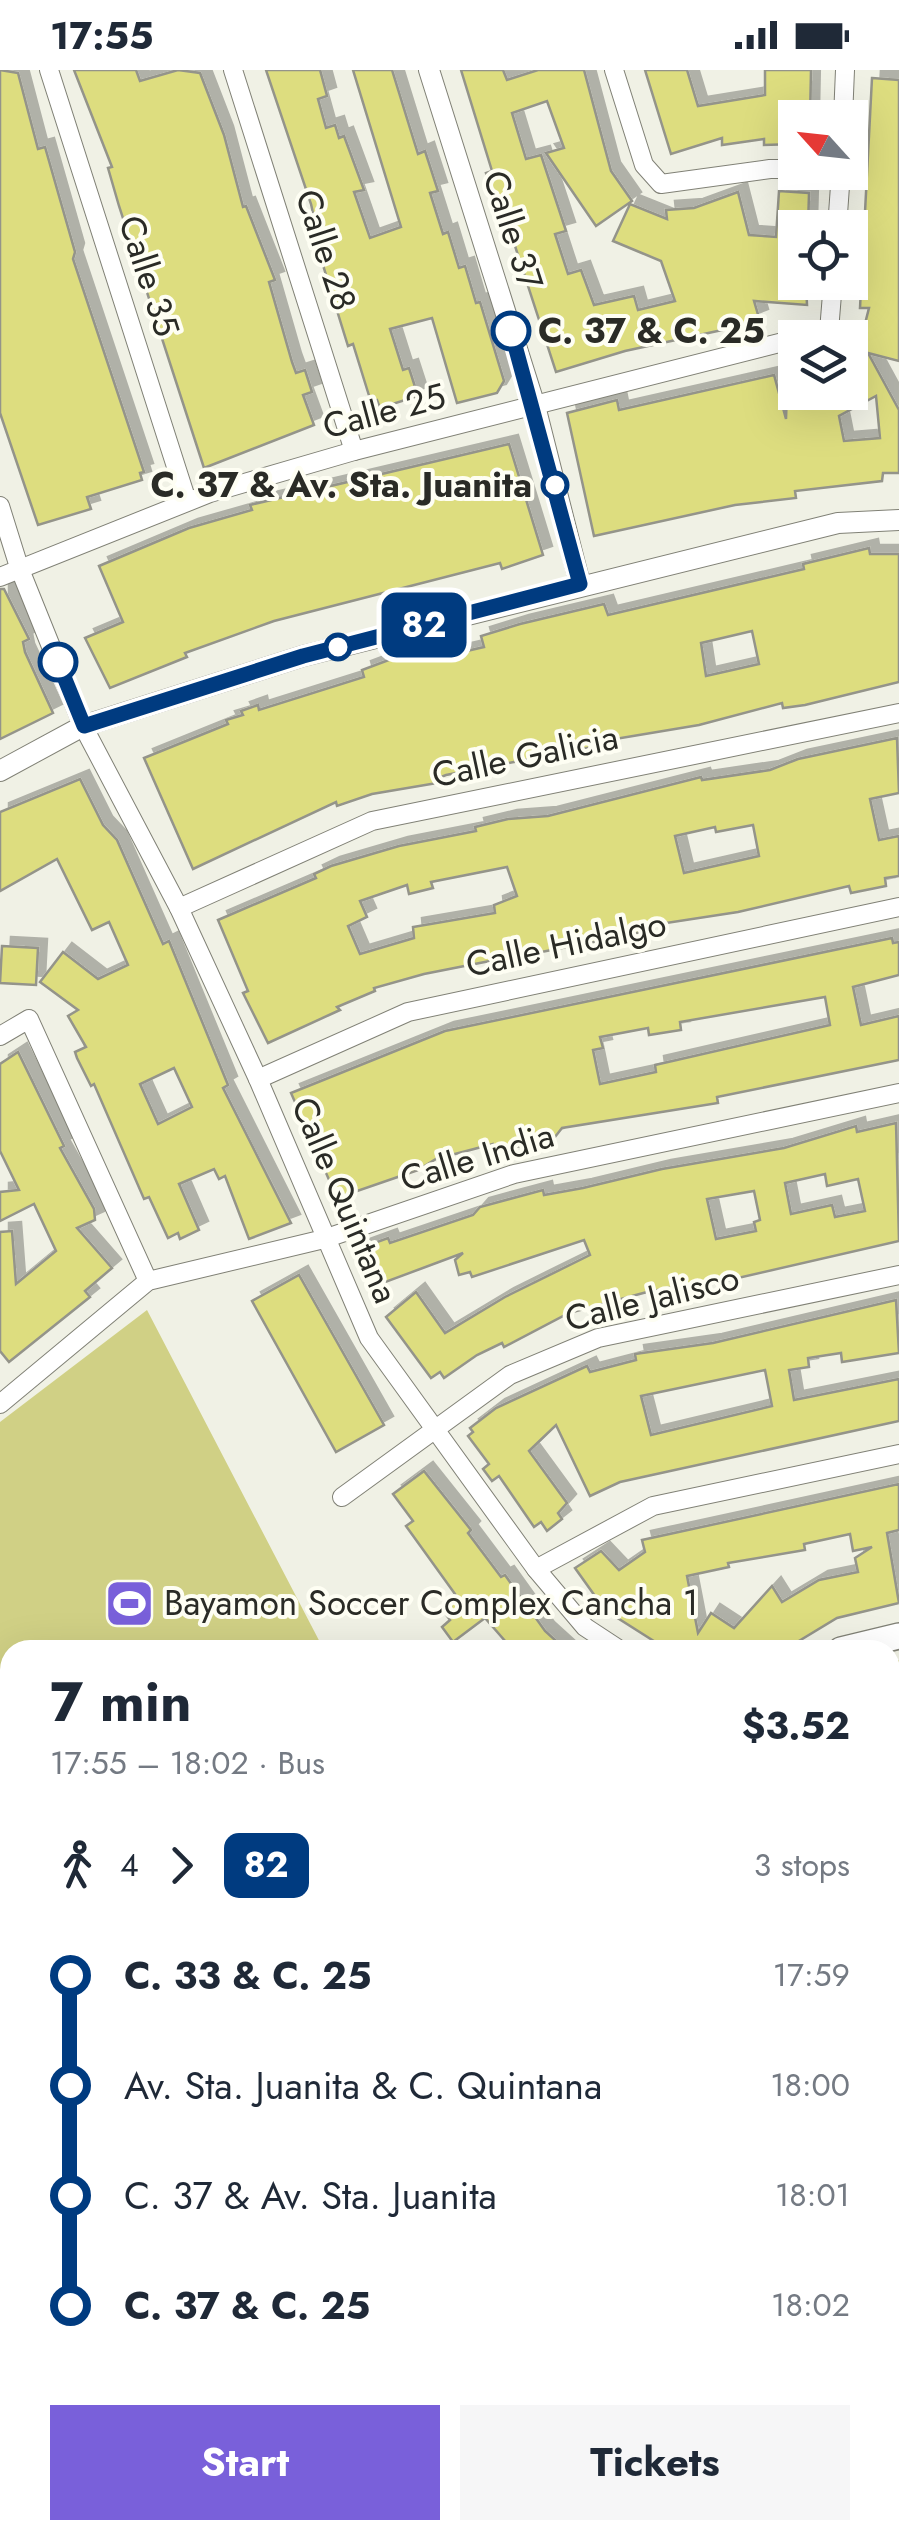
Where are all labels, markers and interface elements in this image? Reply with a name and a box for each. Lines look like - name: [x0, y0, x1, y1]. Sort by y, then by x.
- text: 17:55: [50, 8, 154, 63]
- north arrow: [778, 100, 868, 190]
- map controls: [778, 100, 868, 410]
- street label: Calle 37: [470, 164, 556, 297]
- street label: Calle 28: [283, 183, 369, 317]
- street label: Calle 35: [106, 209, 192, 343]
- button: locate: [778, 210, 868, 300]
- place label: C. 37 & C. 25: [538, 306, 765, 356]
- marker: C. 37 & C. 25: [492, 312, 530, 350]
- button: layers: [778, 320, 868, 410]
- street label: Calle 25: [317, 371, 451, 451]
- place label: C. 37 & Av. Sta. Juanita: [151, 460, 532, 510]
- marker: C. 37 & Av. Sta. Juanita: [542, 472, 568, 498]
- line badge: 82: [379, 592, 469, 658]
- text: 82: [402, 600, 446, 650]
- unlabelled marker: [325, 634, 351, 660]
- unlabelled marker: [39, 643, 77, 681]
- street label: Calle Galicia: [427, 712, 623, 800]
- street label: Calle Hidalgo: [461, 898, 671, 990]
- street label: Calle Quintana: [279, 1089, 411, 1311]
- street label: Calle India: [394, 1110, 560, 1204]
- street label: Calle Jalisco: [560, 1252, 744, 1344]
- sports icon: Bayamon Soccer Complex Cancha 1: [103, 1577, 155, 1629]
- place label: Bayamon Soccer Complex Cancha 1: [164, 1578, 698, 1628]
- text: 7 min: [50, 1662, 192, 1742]
- text: $3.52: [742, 1698, 850, 1753]
- text: 17:55 – 18:02 · Bus: [50, 1740, 325, 1786]
- icon: walk: [50, 1838, 105, 1893]
- icon: forward: [154, 1838, 209, 1893]
- text: 82: [244, 1840, 289, 1890]
- text: 4: [120, 1842, 139, 1888]
- text: 3 stops: [754, 1842, 850, 1888]
- text: C. 33 & C. 25: [124, 1948, 371, 2003]
- text: 17:59: [773, 1952, 850, 1998]
- text: Av. Sta. Juanita & C. Quintana: [124, 2058, 602, 2113]
- text: 18:00: [770, 2062, 850, 2108]
- text: C. 37 & Av. Sta. Juanita: [124, 2168, 497, 2223]
- text: 18:01: [775, 2172, 850, 2218]
- text: C. 37 & C. 25: [124, 2278, 370, 2333]
- text: 18:02: [771, 2282, 850, 2328]
- button: Start: [50, 2405, 440, 2520]
- button: Tickets: [460, 2405, 850, 2520]

